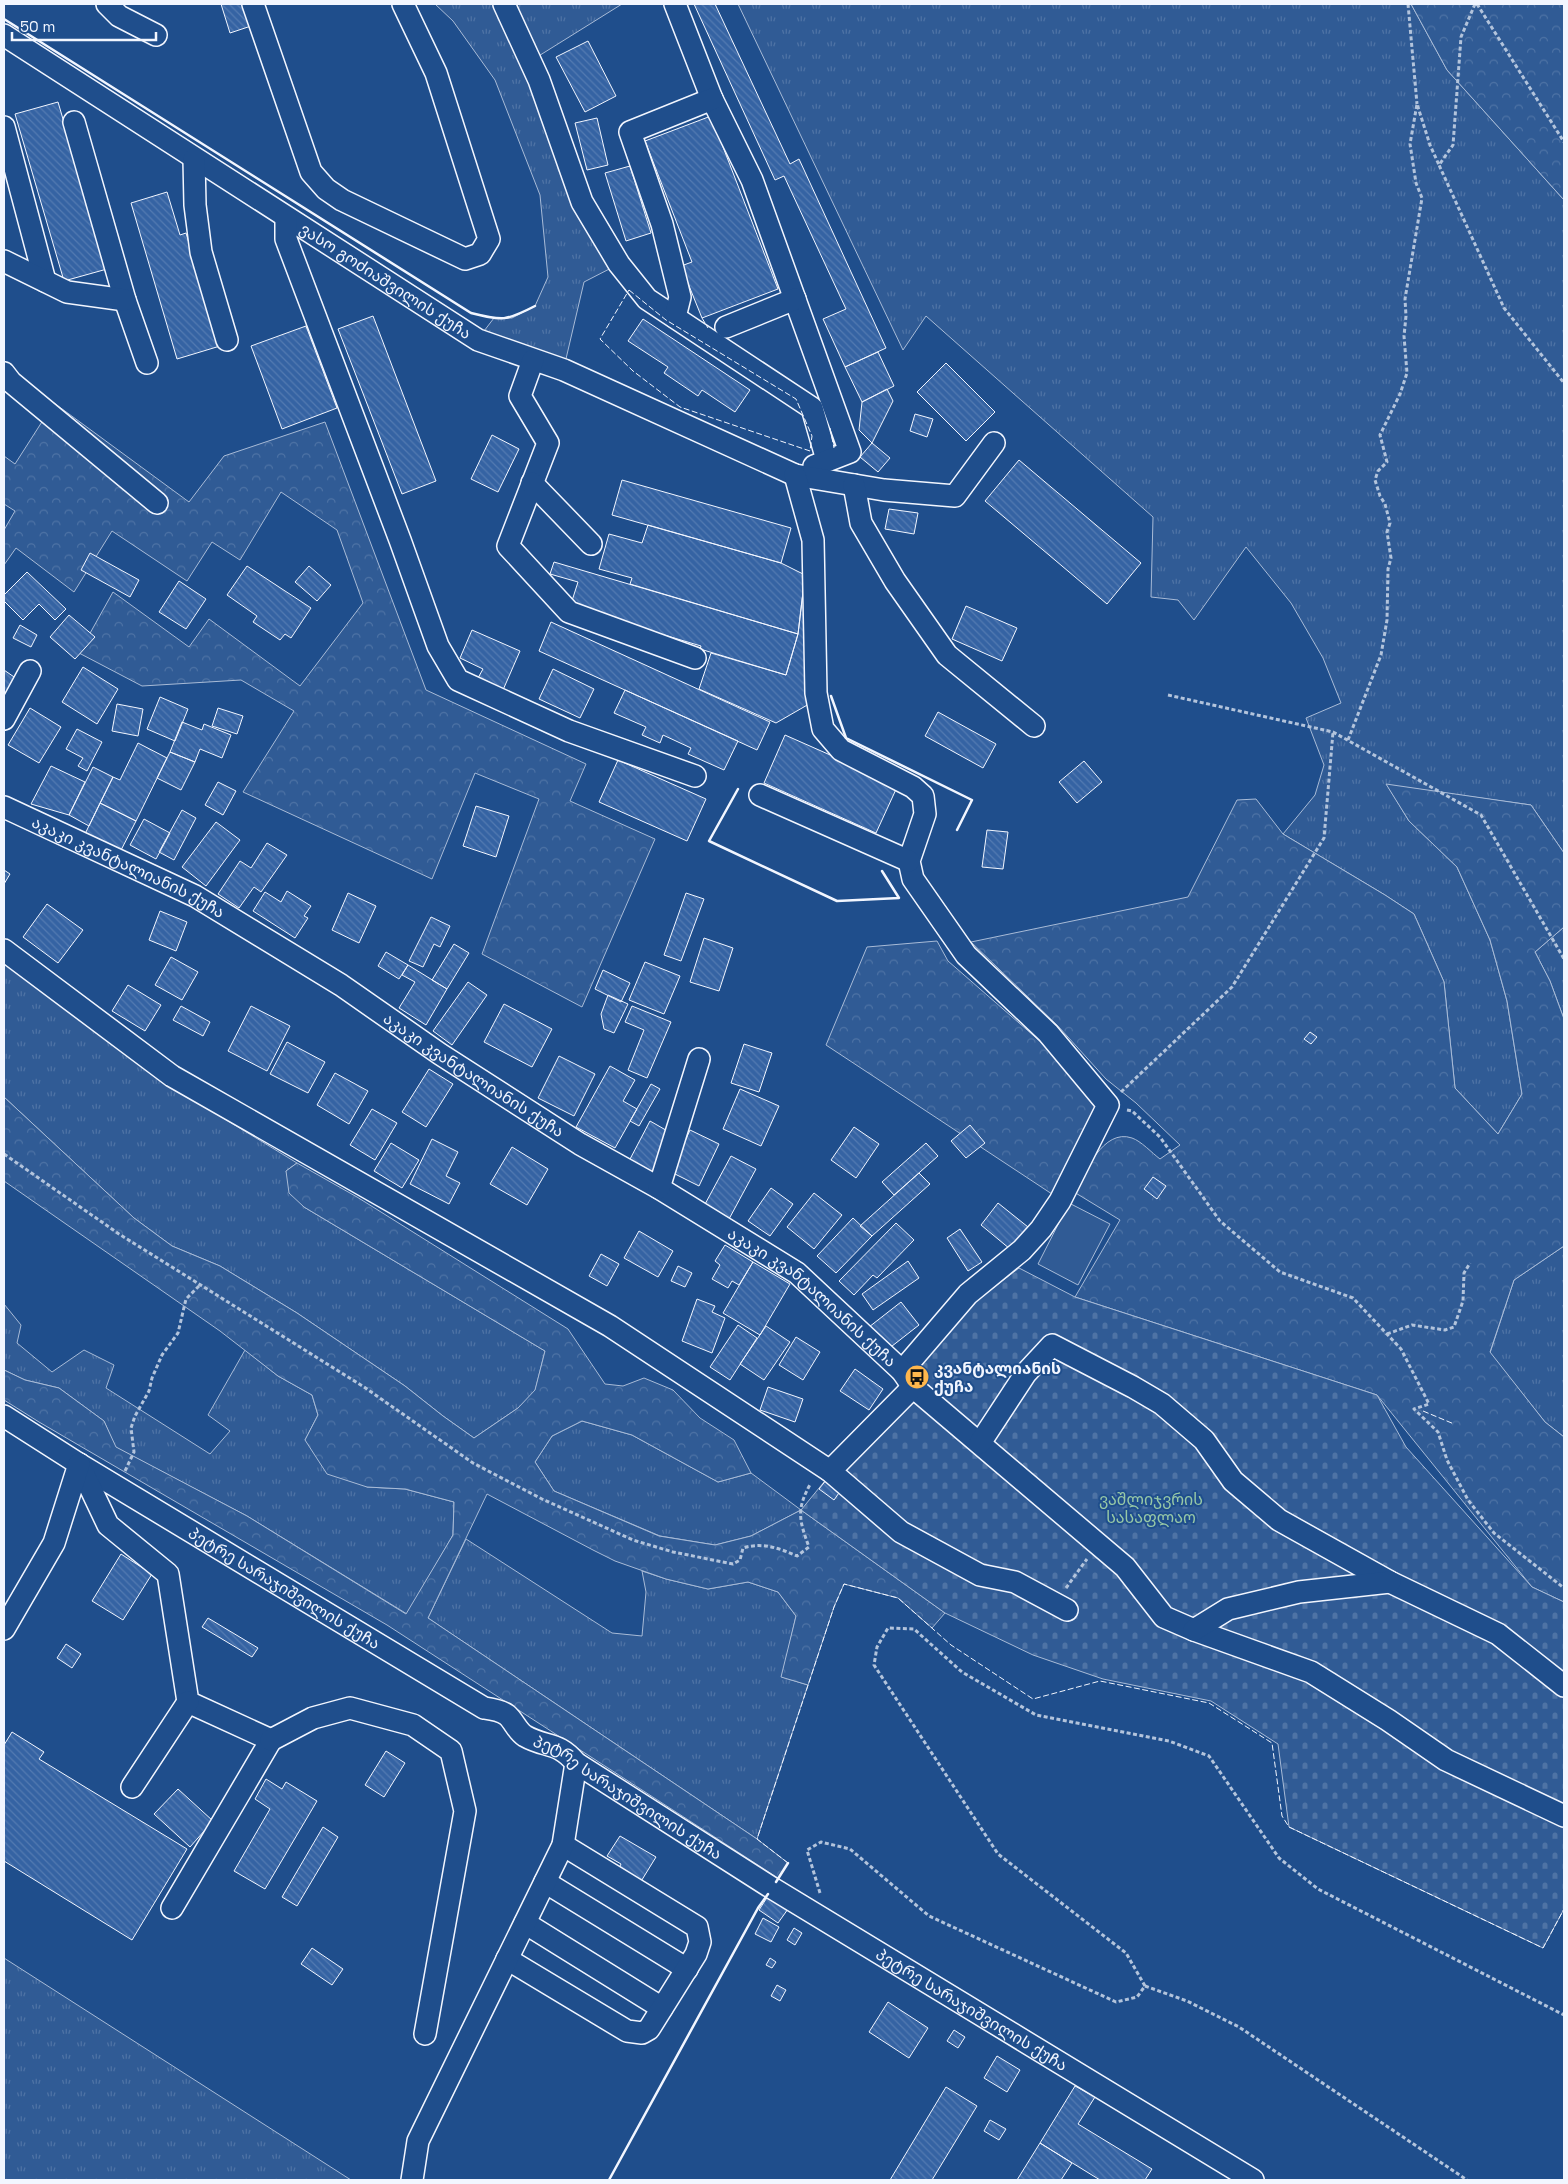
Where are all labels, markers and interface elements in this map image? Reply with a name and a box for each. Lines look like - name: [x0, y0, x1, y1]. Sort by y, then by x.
- scale bar: [12, 10, 156, 42]
- text: 50 m: [20, 17, 55, 36]
- street label: ვასო გოძიაშვილის ქუჩა: [296, 218, 475, 344]
- street label: აკაკი კვანტალიანის ქუჩა: [28, 811, 229, 922]
- street label: აკაკი კვანტალიანის ქუჩა: [379, 1007, 568, 1142]
- street label: აკაკი კვანტალიანის ქუჩა: [724, 1222, 901, 1371]
- place label: კვანტალიანის ქუჩა: [934, 1358, 1061, 1397]
- bus stop icon: კვანტალიანის ქუჩა: [904, 1364, 930, 1390]
- park label: ვაშლიჯვრის სასაფლაო: [1099, 1489, 1203, 1528]
- street label: პეტრე სარაჯიშვილის ქუჩა: [185, 1522, 384, 1654]
- street label: პეტრე სარაჯიშვილის ქუჩა: [531, 1730, 726, 1864]
- street label: პეტრე სარაჯიშვილის ქუჩა: [872, 1943, 1072, 2075]

